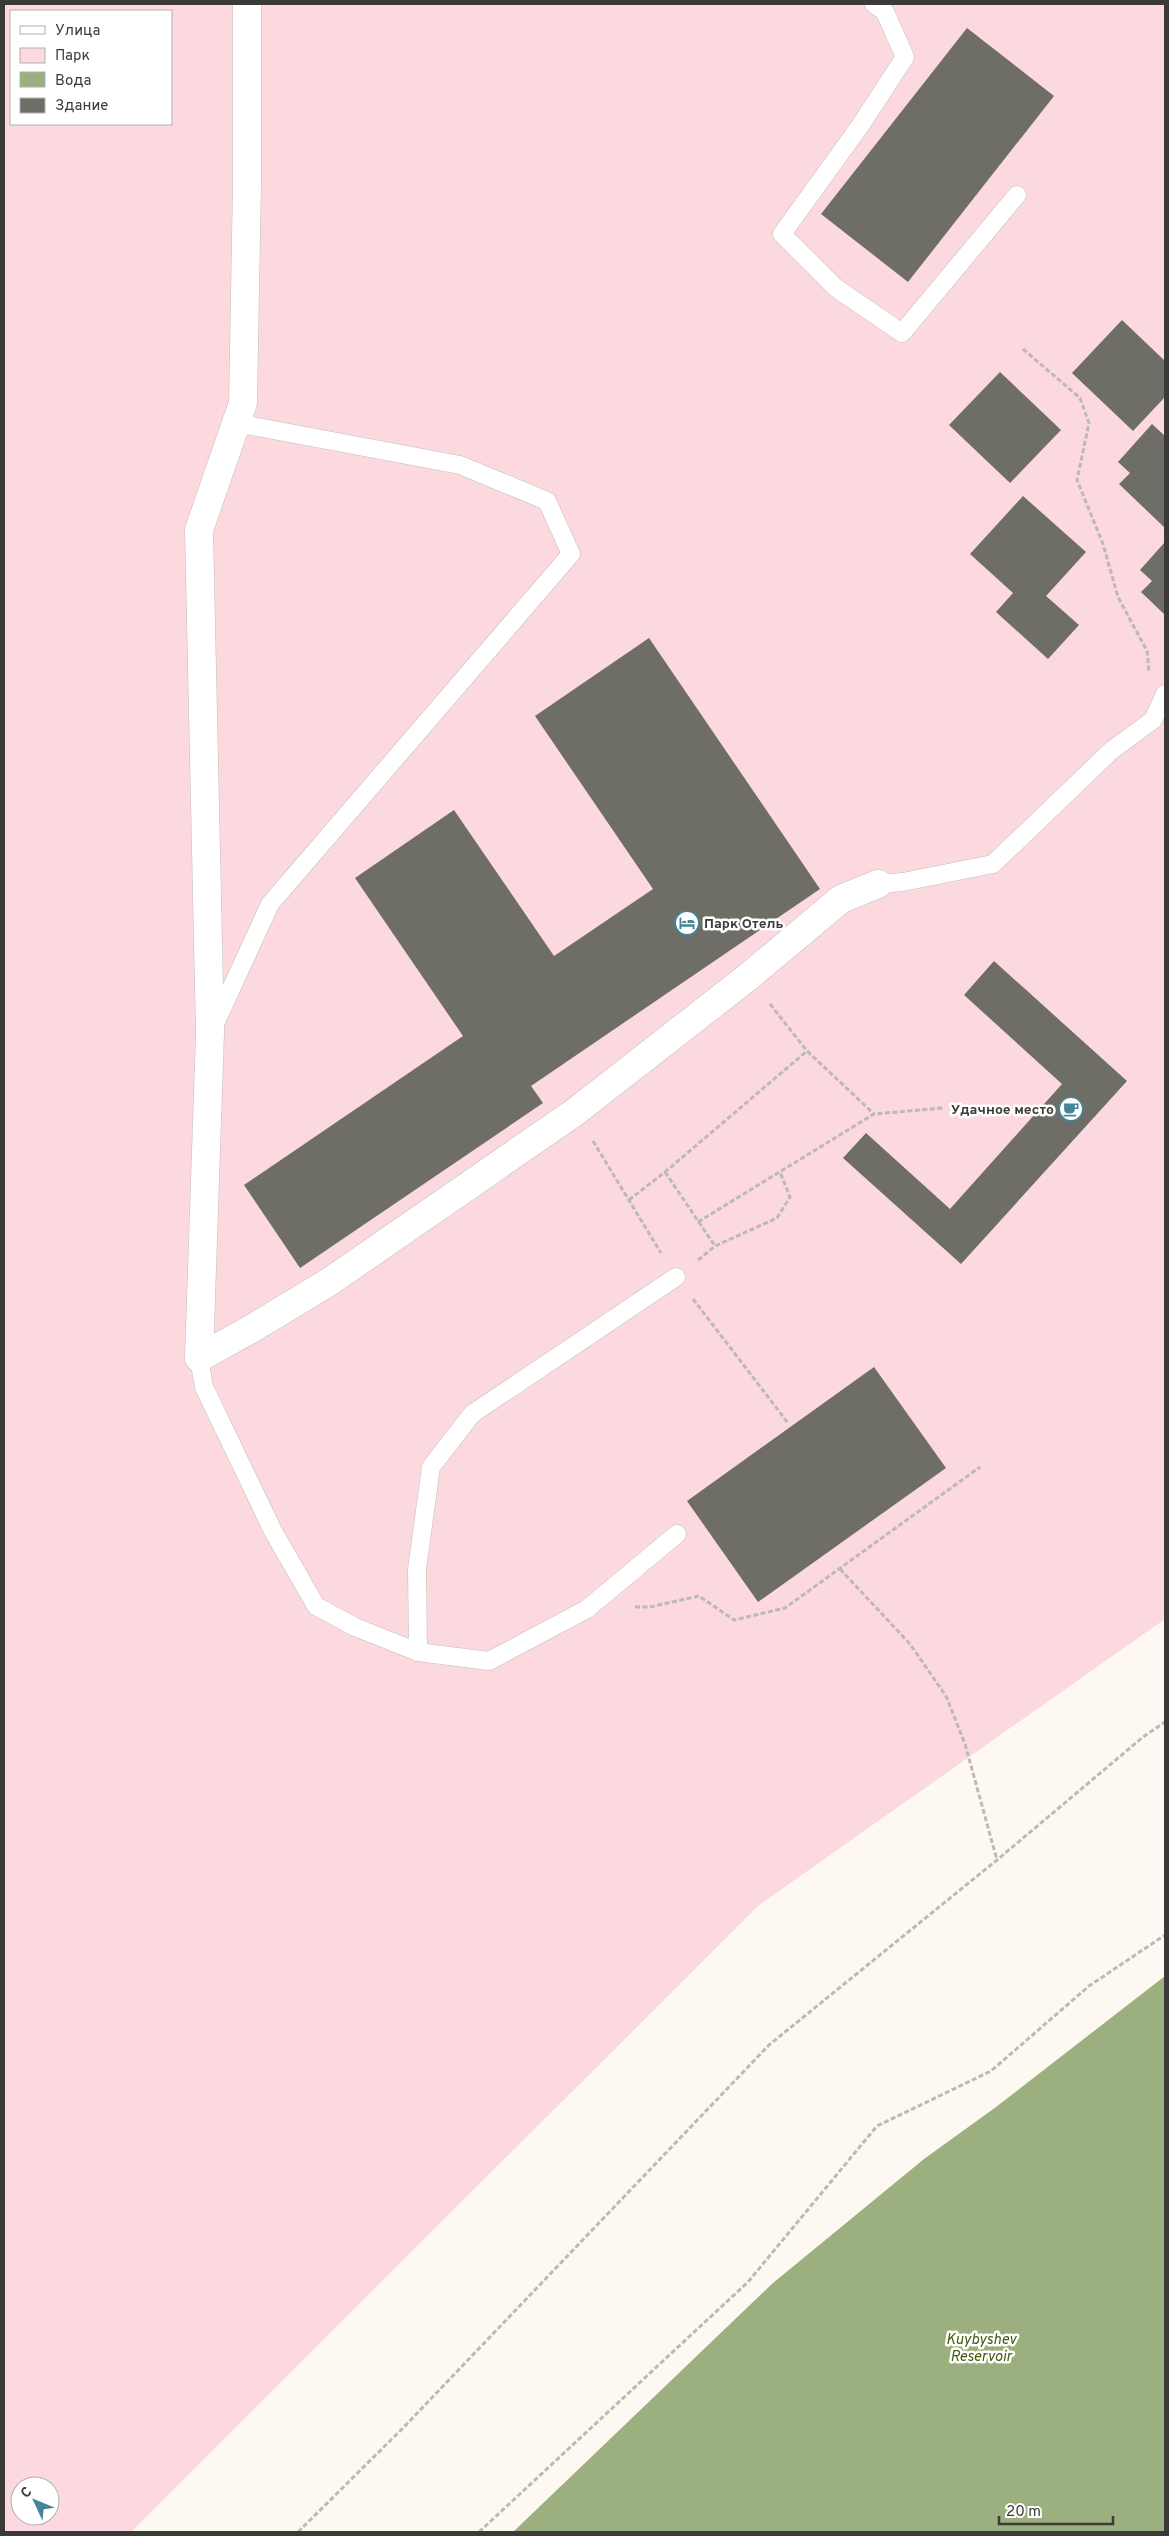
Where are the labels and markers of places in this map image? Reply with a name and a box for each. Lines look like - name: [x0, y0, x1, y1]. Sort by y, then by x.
- hotel icon: Парк Отель: [674, 910, 700, 936]
- place label: Парк Отель: [704, 916, 783, 933]
- cafe icon: Удачное место: [1058, 1096, 1084, 1122]
- place label: Удачное место: [951, 1102, 1054, 1119]

